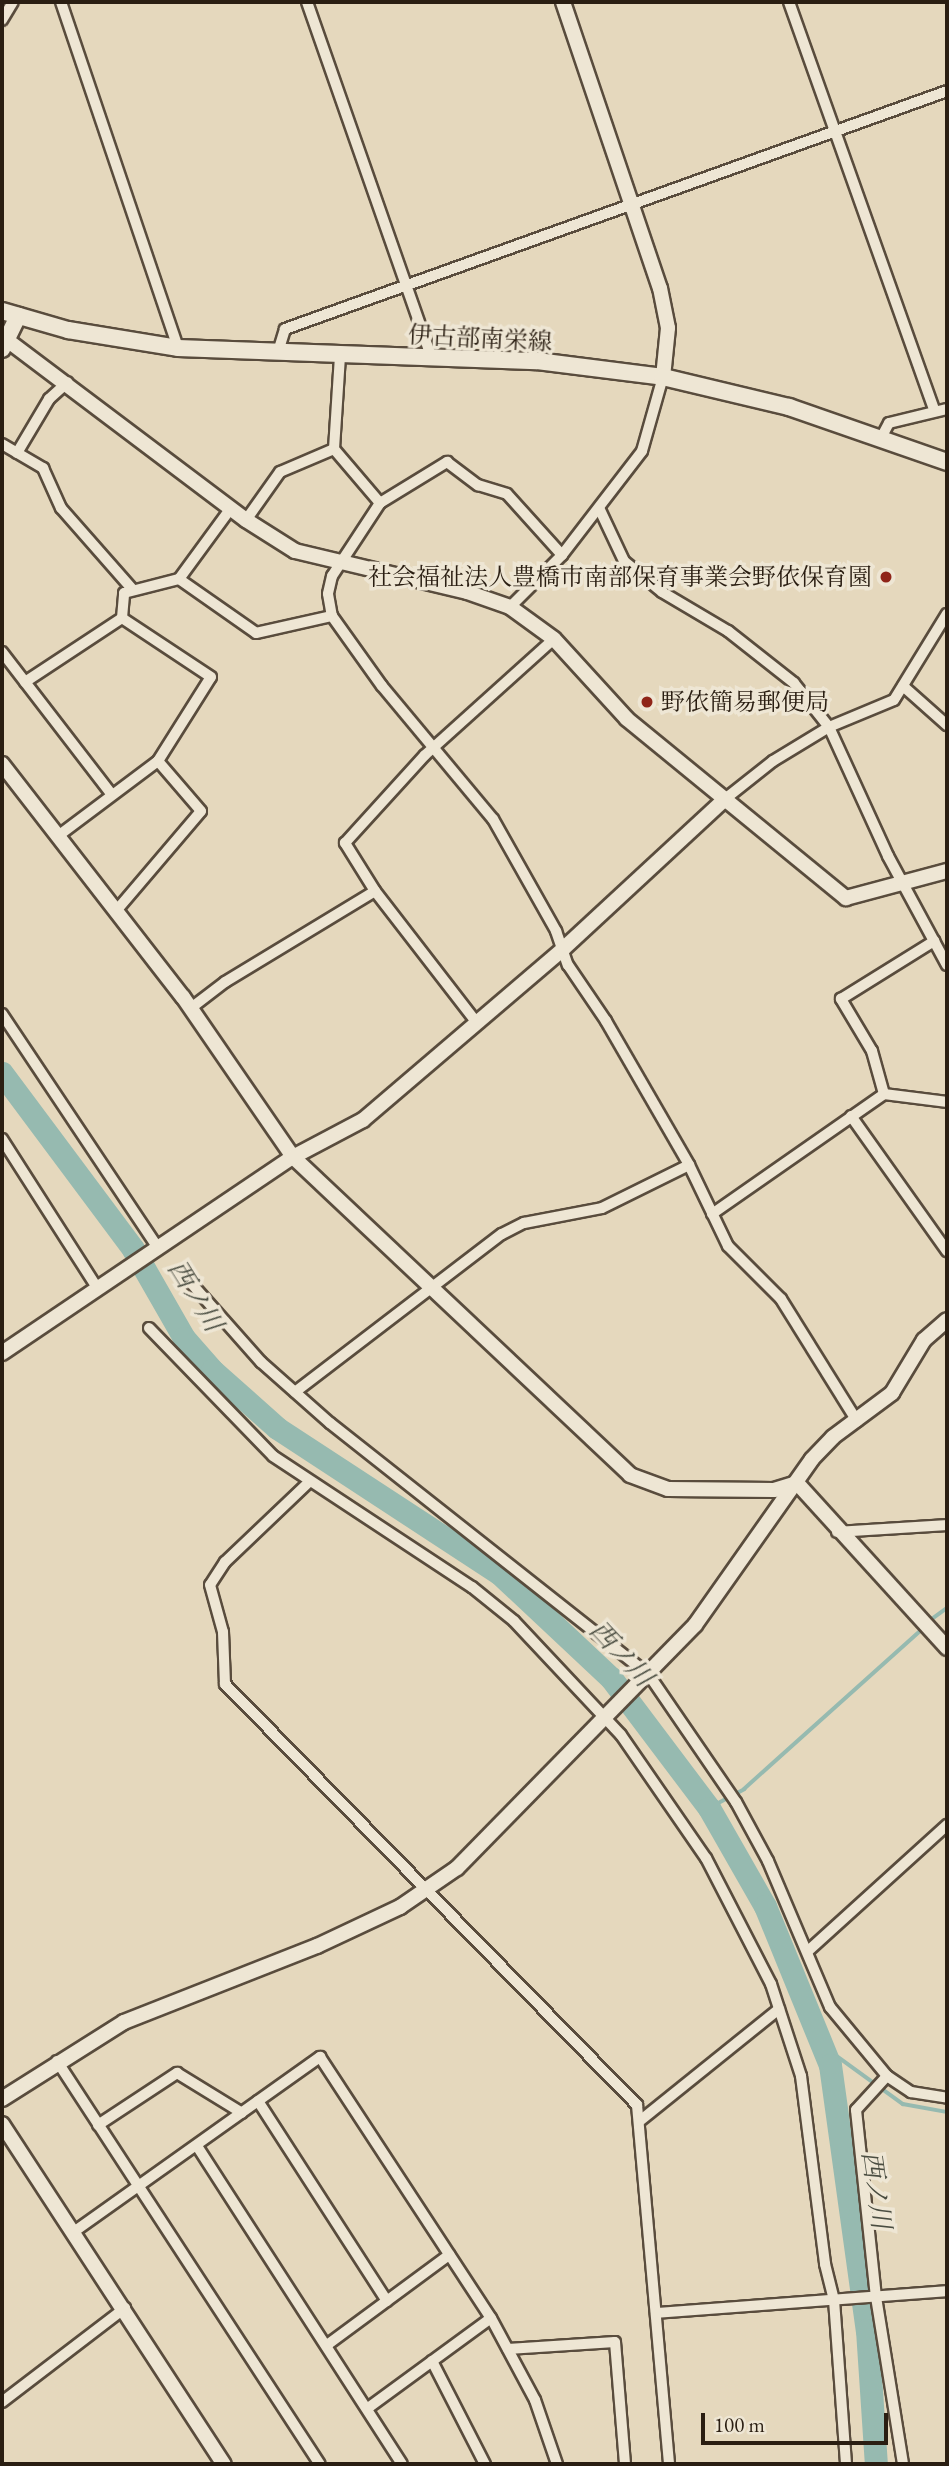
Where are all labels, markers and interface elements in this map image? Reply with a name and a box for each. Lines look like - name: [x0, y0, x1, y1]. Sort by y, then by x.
- street label: 伊古部南栄線: [407, 320, 553, 356]
- place label: 社会福祉法人豊橋市南部保育事業会野依保育園: [368, 563, 872, 591]
- marker: 社会福祉法人豊橋市南部保育事業会野依保育園: [878, 569, 894, 585]
- place label: 野依簡易郵便局: [661, 688, 829, 716]
- marker: 野依簡易郵便局: [639, 694, 655, 710]
- water label: 西ノ川: [161, 1255, 229, 1337]
- water label: 西ノ川: [583, 1615, 659, 1693]
- water label: 西ノ川: [855, 2149, 897, 2231]
- scale bar: [704, 2400, 891, 2444]
- text: 100 m: [714, 2411, 765, 2438]

